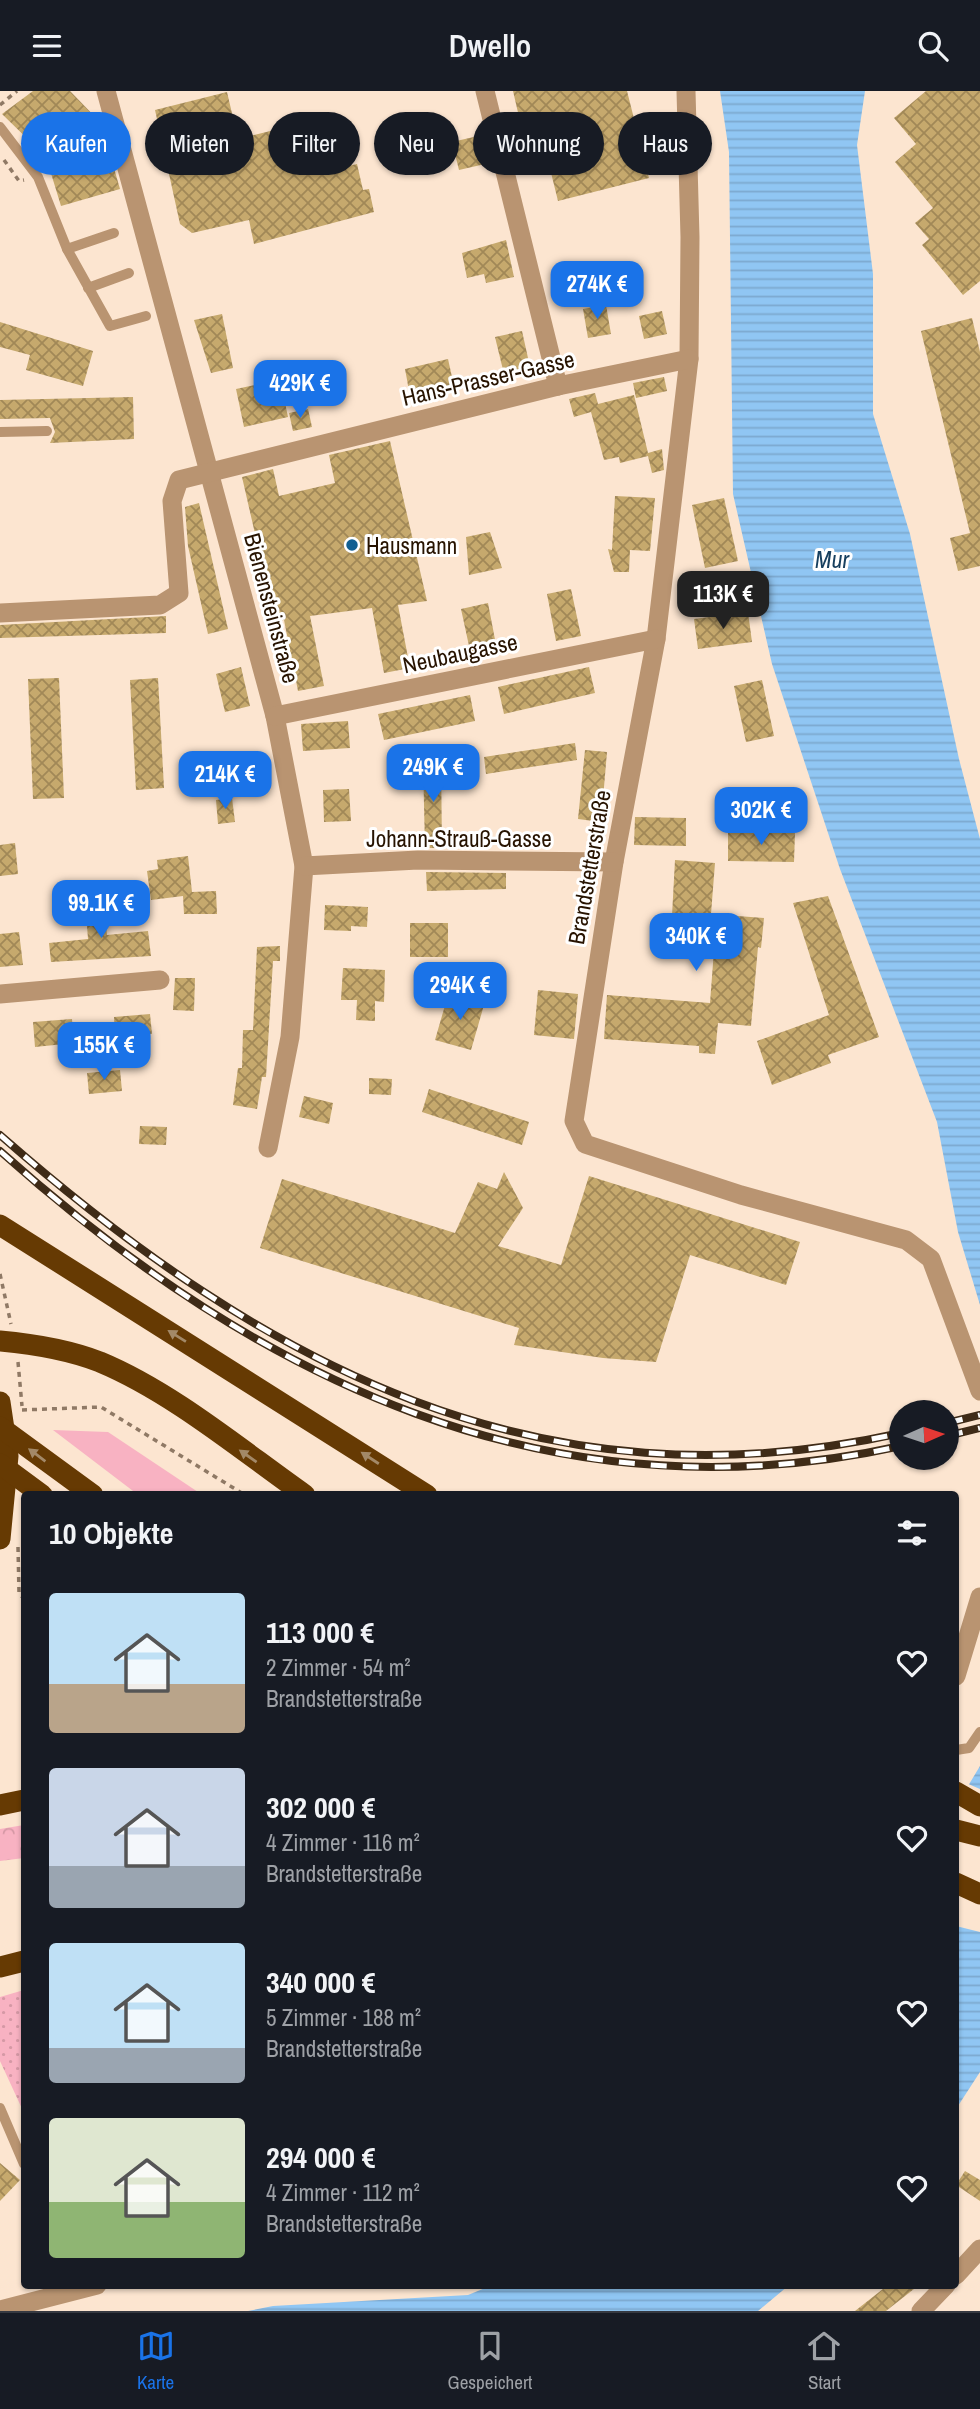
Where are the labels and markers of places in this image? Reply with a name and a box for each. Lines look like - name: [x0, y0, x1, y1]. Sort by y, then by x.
- pin: 274K €: [540, 261, 654, 321]
- pin: 429K €: [243, 361, 357, 420]
- place label: Hausmann: [366, 530, 457, 561]
- marker: Hausmann: [344, 537, 360, 553]
- pin: 113K €: [666, 571, 780, 631]
- pin: 249K €: [376, 745, 490, 804]
- pin: 214K €: [168, 751, 282, 811]
- pin: 302K €: [704, 787, 818, 847]
- pin: 99.1K €: [36, 881, 166, 940]
- pin: 340K €: [639, 913, 753, 973]
- pin: 294K €: [403, 963, 517, 1022]
- pin: 155K €: [47, 1023, 161, 1082]

